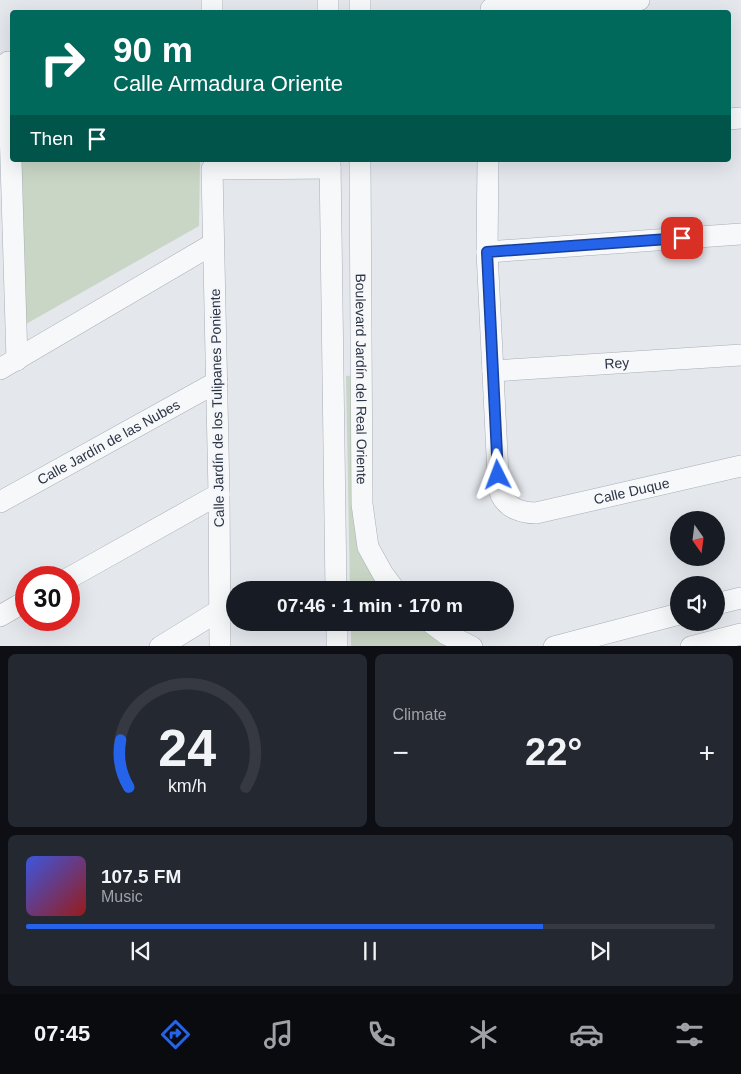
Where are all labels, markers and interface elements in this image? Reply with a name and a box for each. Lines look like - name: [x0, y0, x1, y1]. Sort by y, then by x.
- icon: right: [30, 30, 95, 95]
- text: 90 m: [113, 30, 193, 69]
- text: Calle Armadura Oriente: [113, 71, 343, 96]
- icon: arrive: [83, 125, 111, 153]
- text: Then: [30, 128, 73, 149]
- pin: [661, 217, 703, 259]
- icon: arrive: [668, 224, 696, 252]
- street label: Boulevard Jardín del Real Oriente: [353, 273, 370, 485]
- street label: Calle Jardín de los Tulipanes Poniente: [207, 288, 227, 528]
- street label: Rey: [604, 354, 630, 372]
- street label: Calle Jardín de las Nubes: [34, 396, 183, 488]
- position arrow: [471, 448, 523, 500]
- street label: Calle Duque: [592, 475, 671, 508]
- north arrow: [670, 511, 725, 566]
- map controls: [670, 511, 725, 631]
- speed limit sign: 30: [15, 566, 80, 631]
- button: sound: [670, 576, 725, 631]
- text: 07:46 · 1 min · 170 m: [277, 595, 463, 616]
- text: Climate: [393, 706, 447, 723]
- text: 24: [158, 719, 216, 777]
- text: 22°: [525, 731, 582, 773]
- text: −: [393, 737, 409, 768]
- text: +: [699, 737, 715, 768]
- text: km/h: [168, 776, 207, 796]
- text: 107.5 FM: [101, 866, 181, 887]
- text: Music: [101, 888, 143, 905]
- icon: previous: [127, 937, 155, 965]
- icon: pause: [356, 937, 384, 965]
- icon: next: [586, 937, 614, 965]
- icon: directions: [158, 1017, 193, 1052]
- icon: music: [261, 1017, 296, 1052]
- icon: phone: [364, 1017, 399, 1052]
- icon: climate: [466, 1017, 501, 1052]
- icon: car: [569, 1017, 604, 1052]
- icon: filters: [672, 1017, 707, 1052]
- text: 07:45: [34, 1021, 90, 1046]

